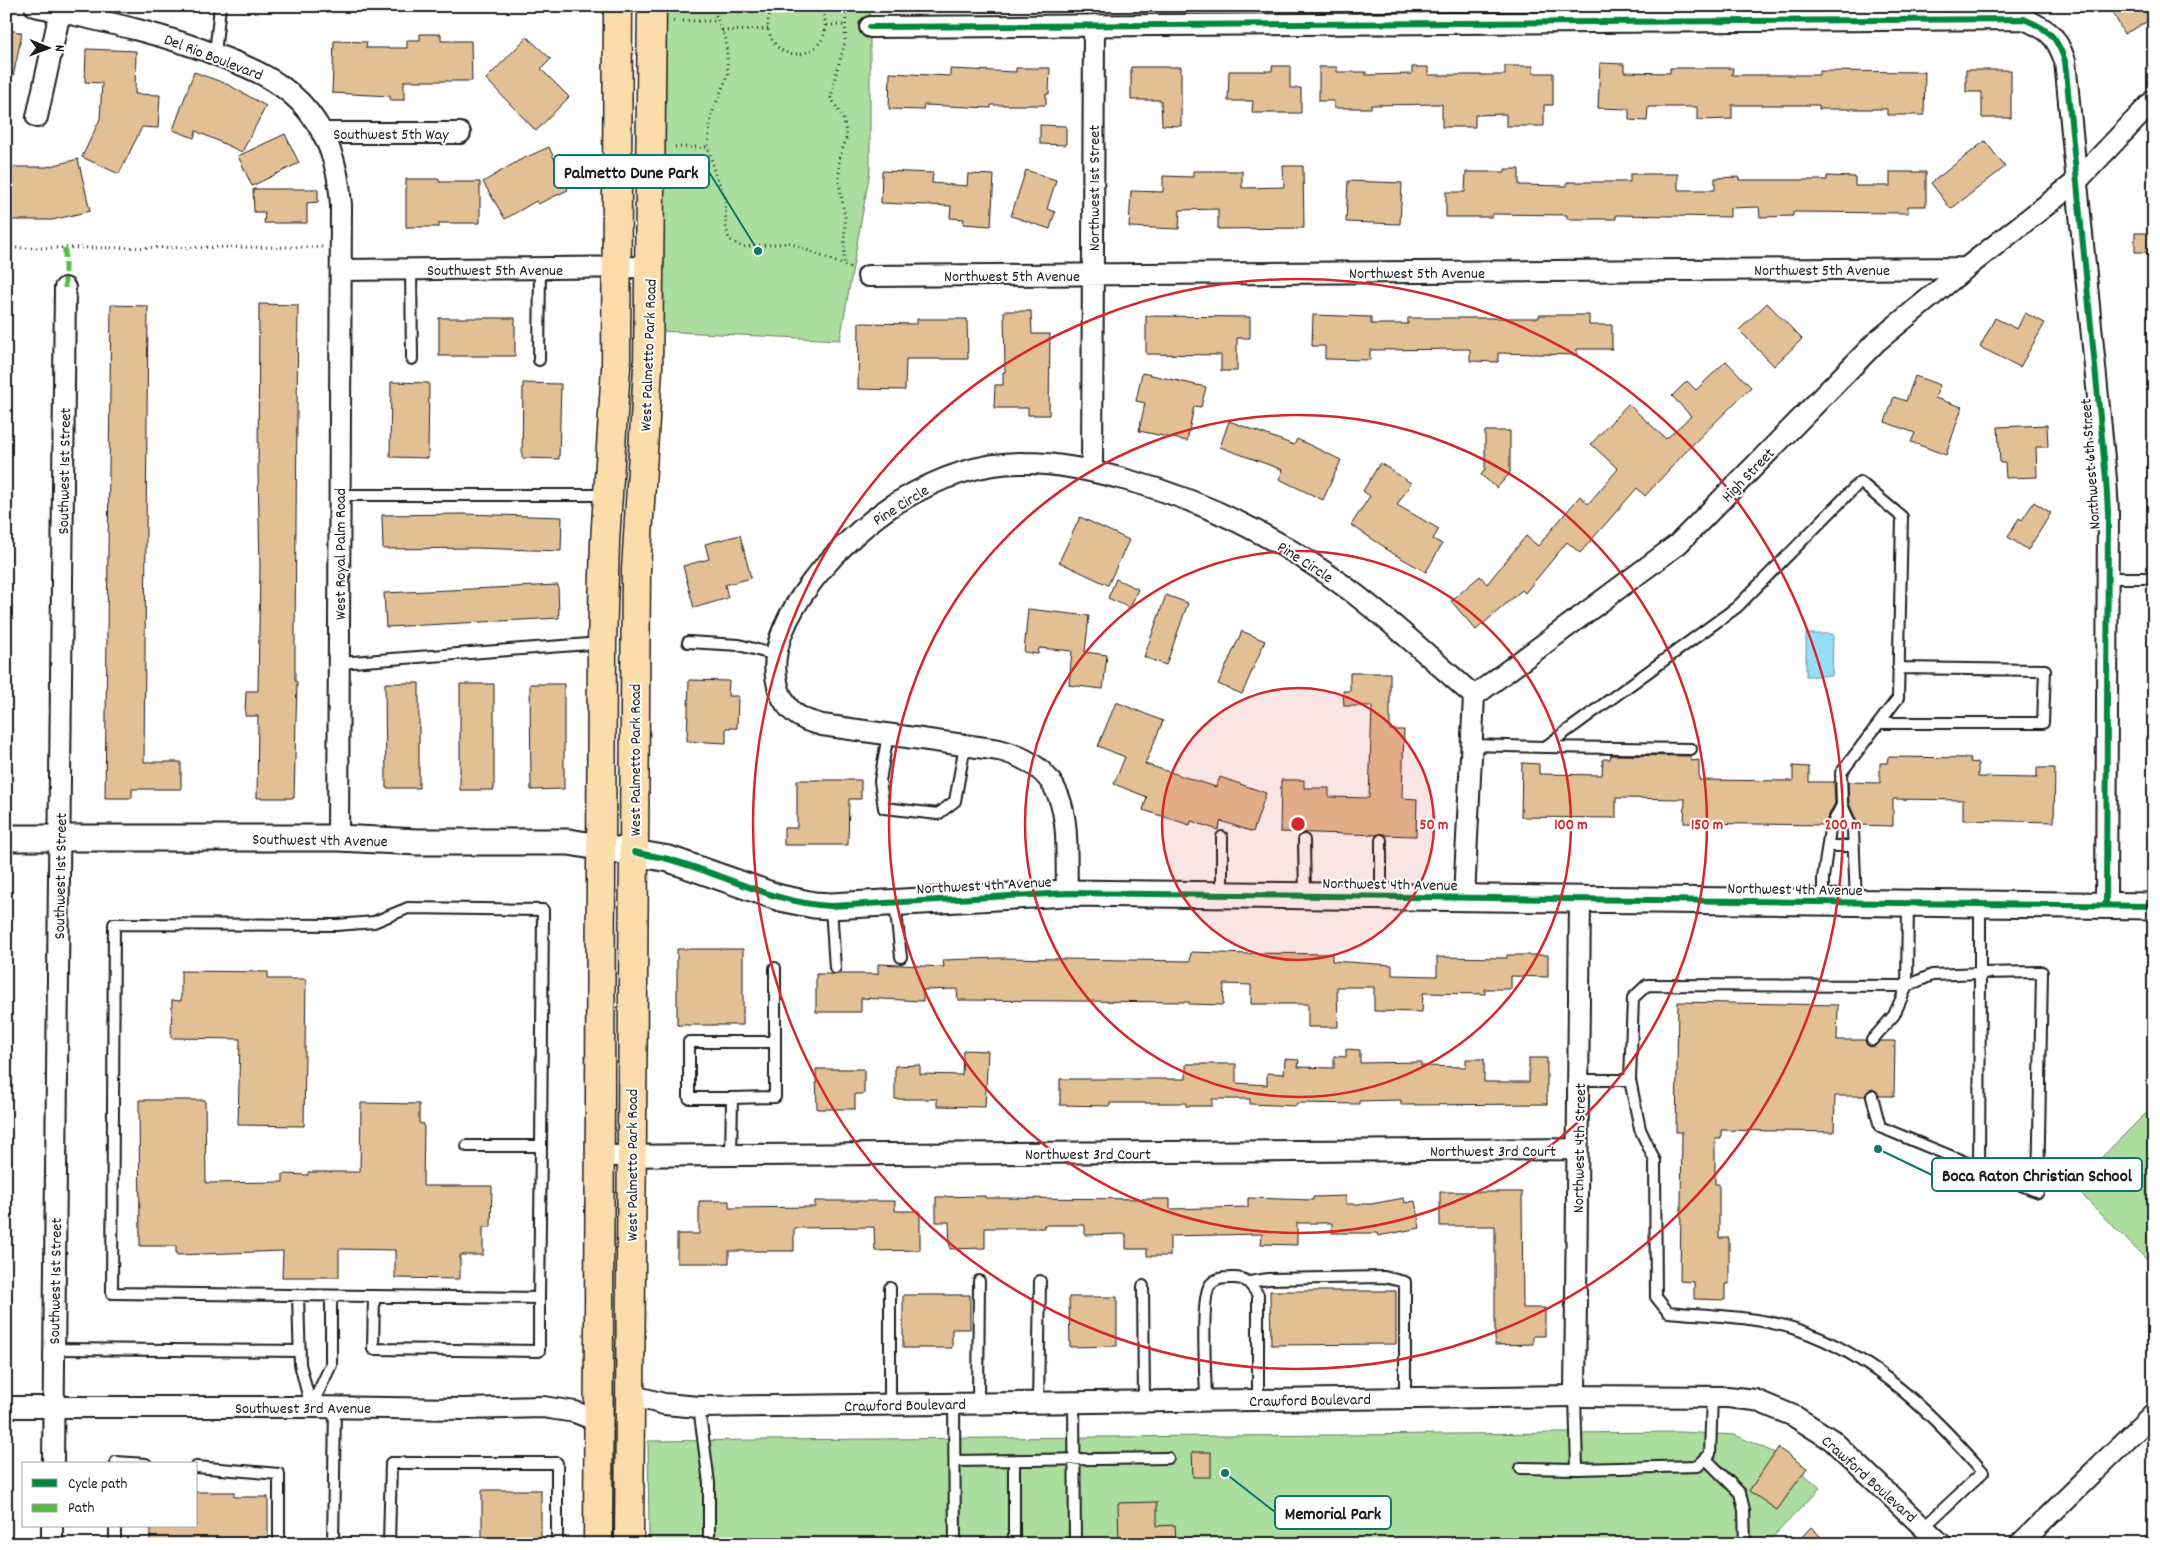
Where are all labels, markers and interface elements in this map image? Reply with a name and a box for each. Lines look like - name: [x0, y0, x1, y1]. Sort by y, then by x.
- north arrow: [22, 22, 72, 72]
- street label: Del Rio Boulevard: [160, 29, 266, 88]
- text: N: [49, 45, 69, 52]
- street label: Southwest 5th Way: [333, 124, 449, 147]
- street label: Northwest 1st Street: [1084, 125, 1107, 251]
- callout: Palmetto Dune Park: [554, 155, 709, 188]
- text: Palmetto Dune Park: [564, 162, 699, 187]
- street label: Southwest 5th Avenue: [427, 260, 563, 283]
- street label: Northwest 5th Avenue: [1754, 260, 1890, 283]
- street label: Northwest 5th Avenue: [1349, 263, 1485, 286]
- street label: Northwest 5th Avenue: [944, 266, 1080, 289]
- street label: West Palmetto Park Road: [635, 278, 664, 432]
- street label: Northwest 6th Street: [2075, 397, 2108, 530]
- street label: Southwest 1st Street: [53, 407, 78, 535]
- street label: High Street: [1717, 443, 1781, 508]
- street label: Pine Circle: [869, 480, 934, 532]
- street label: West Royal Palm Road: [330, 488, 353, 620]
- street label: Pine Circle: [1272, 536, 1337, 590]
- street label: West Palmetto Park Road: [625, 684, 648, 836]
- street label: Southwest 1st Street: [49, 812, 74, 940]
- centre of rings: [1289, 815, 1307, 833]
- text: 50 m: [1420, 815, 1448, 837]
- text: 100 m: [1554, 815, 1588, 837]
- text: 150 m: [1691, 815, 1723, 837]
- text: 200 m: [1825, 815, 1861, 837]
- street label: Southwest 4th Avenue: [252, 829, 388, 854]
- street label: Northwest 4th Avenue: [916, 871, 1052, 902]
- street label: Northwest 4th Avenue: [1322, 873, 1458, 898]
- street label: Northwest 4th Avenue: [1727, 878, 1863, 903]
- street label: Northwest 4th Street: [1568, 1083, 1593, 1213]
- street label: West Palmetto Park Road: [622, 1089, 645, 1241]
- street label: Northwest 3rd Court: [1430, 1141, 1556, 1164]
- street label: Northwest 3rd Court: [1025, 1144, 1151, 1167]
- callout: Boca Raton Christian School: [1932, 1158, 2142, 1191]
- text: Boca Raton Christian School: [1942, 1165, 2133, 1190]
- street label: Southwest 1st Street: [44, 1217, 69, 1345]
- street label: Crawford Boulevard: [1249, 1389, 1371, 1414]
- street label: Crawford Boulevard: [844, 1394, 966, 1419]
- street label: Southwest 3rd Avenue: [235, 1398, 371, 1421]
- street label: Crawford Boulevard: [1815, 1431, 1921, 1529]
- legend: [22, 1462, 198, 1528]
- text: Cycle path: [68, 1474, 128, 1496]
- callout: Memorial Park: [1275, 1496, 1391, 1529]
- text: Path: [68, 1498, 94, 1520]
- text: Memorial Park: [1285, 1503, 1382, 1528]

